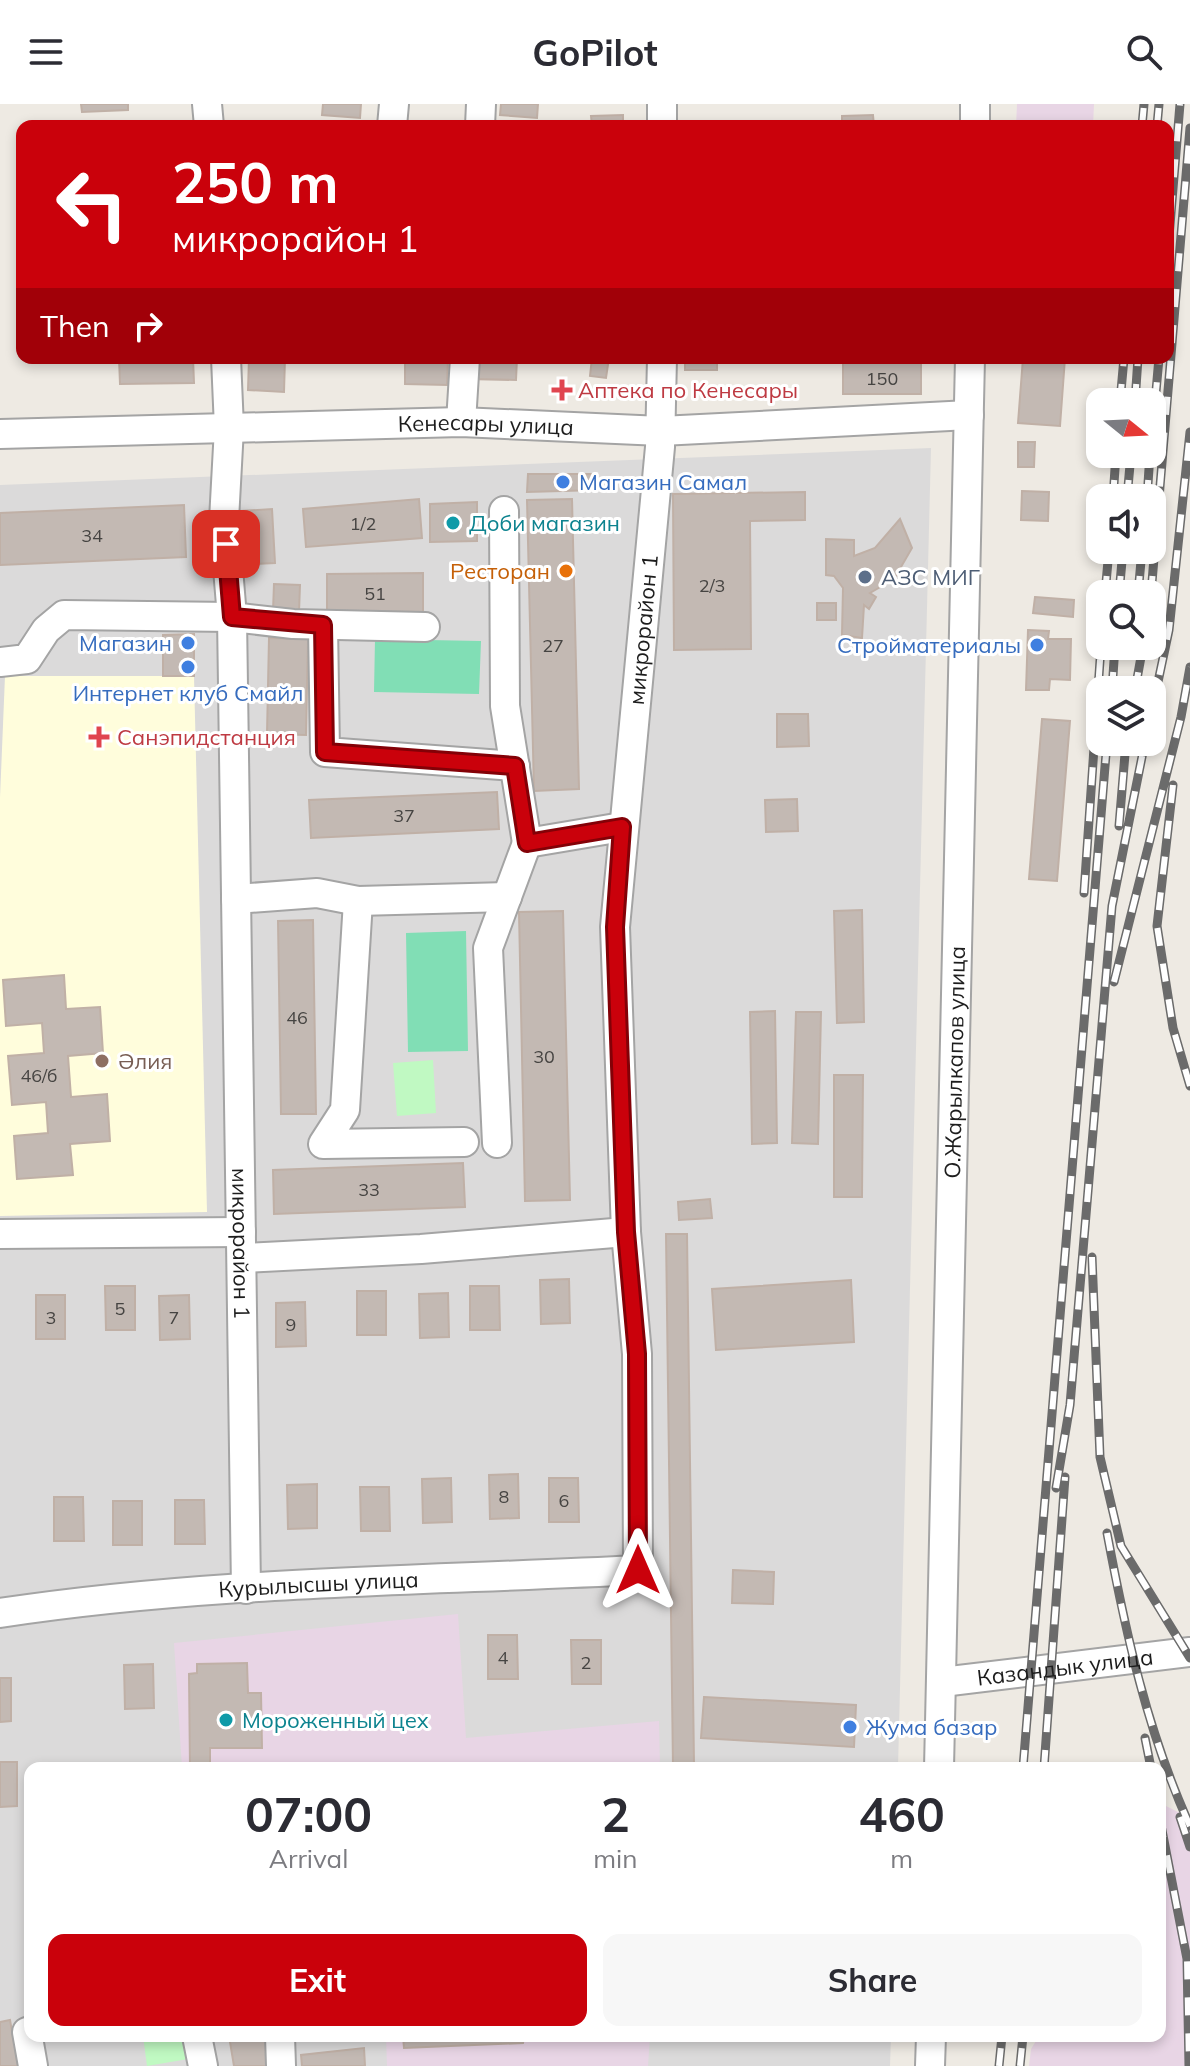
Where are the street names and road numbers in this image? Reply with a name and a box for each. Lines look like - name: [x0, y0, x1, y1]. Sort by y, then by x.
- street label: Кенесары улица: [397, 408, 574, 441]
- street label: микрорайон 1: [622, 553, 664, 706]
- street label: О.Жарылкапов улица: [938, 946, 971, 1179]
- street label: микрорайон 1: [226, 1168, 256, 1319]
- street label: Курылысшы улица: [218, 1565, 419, 1604]
- street label: Казандык улица: [975, 1643, 1155, 1692]

